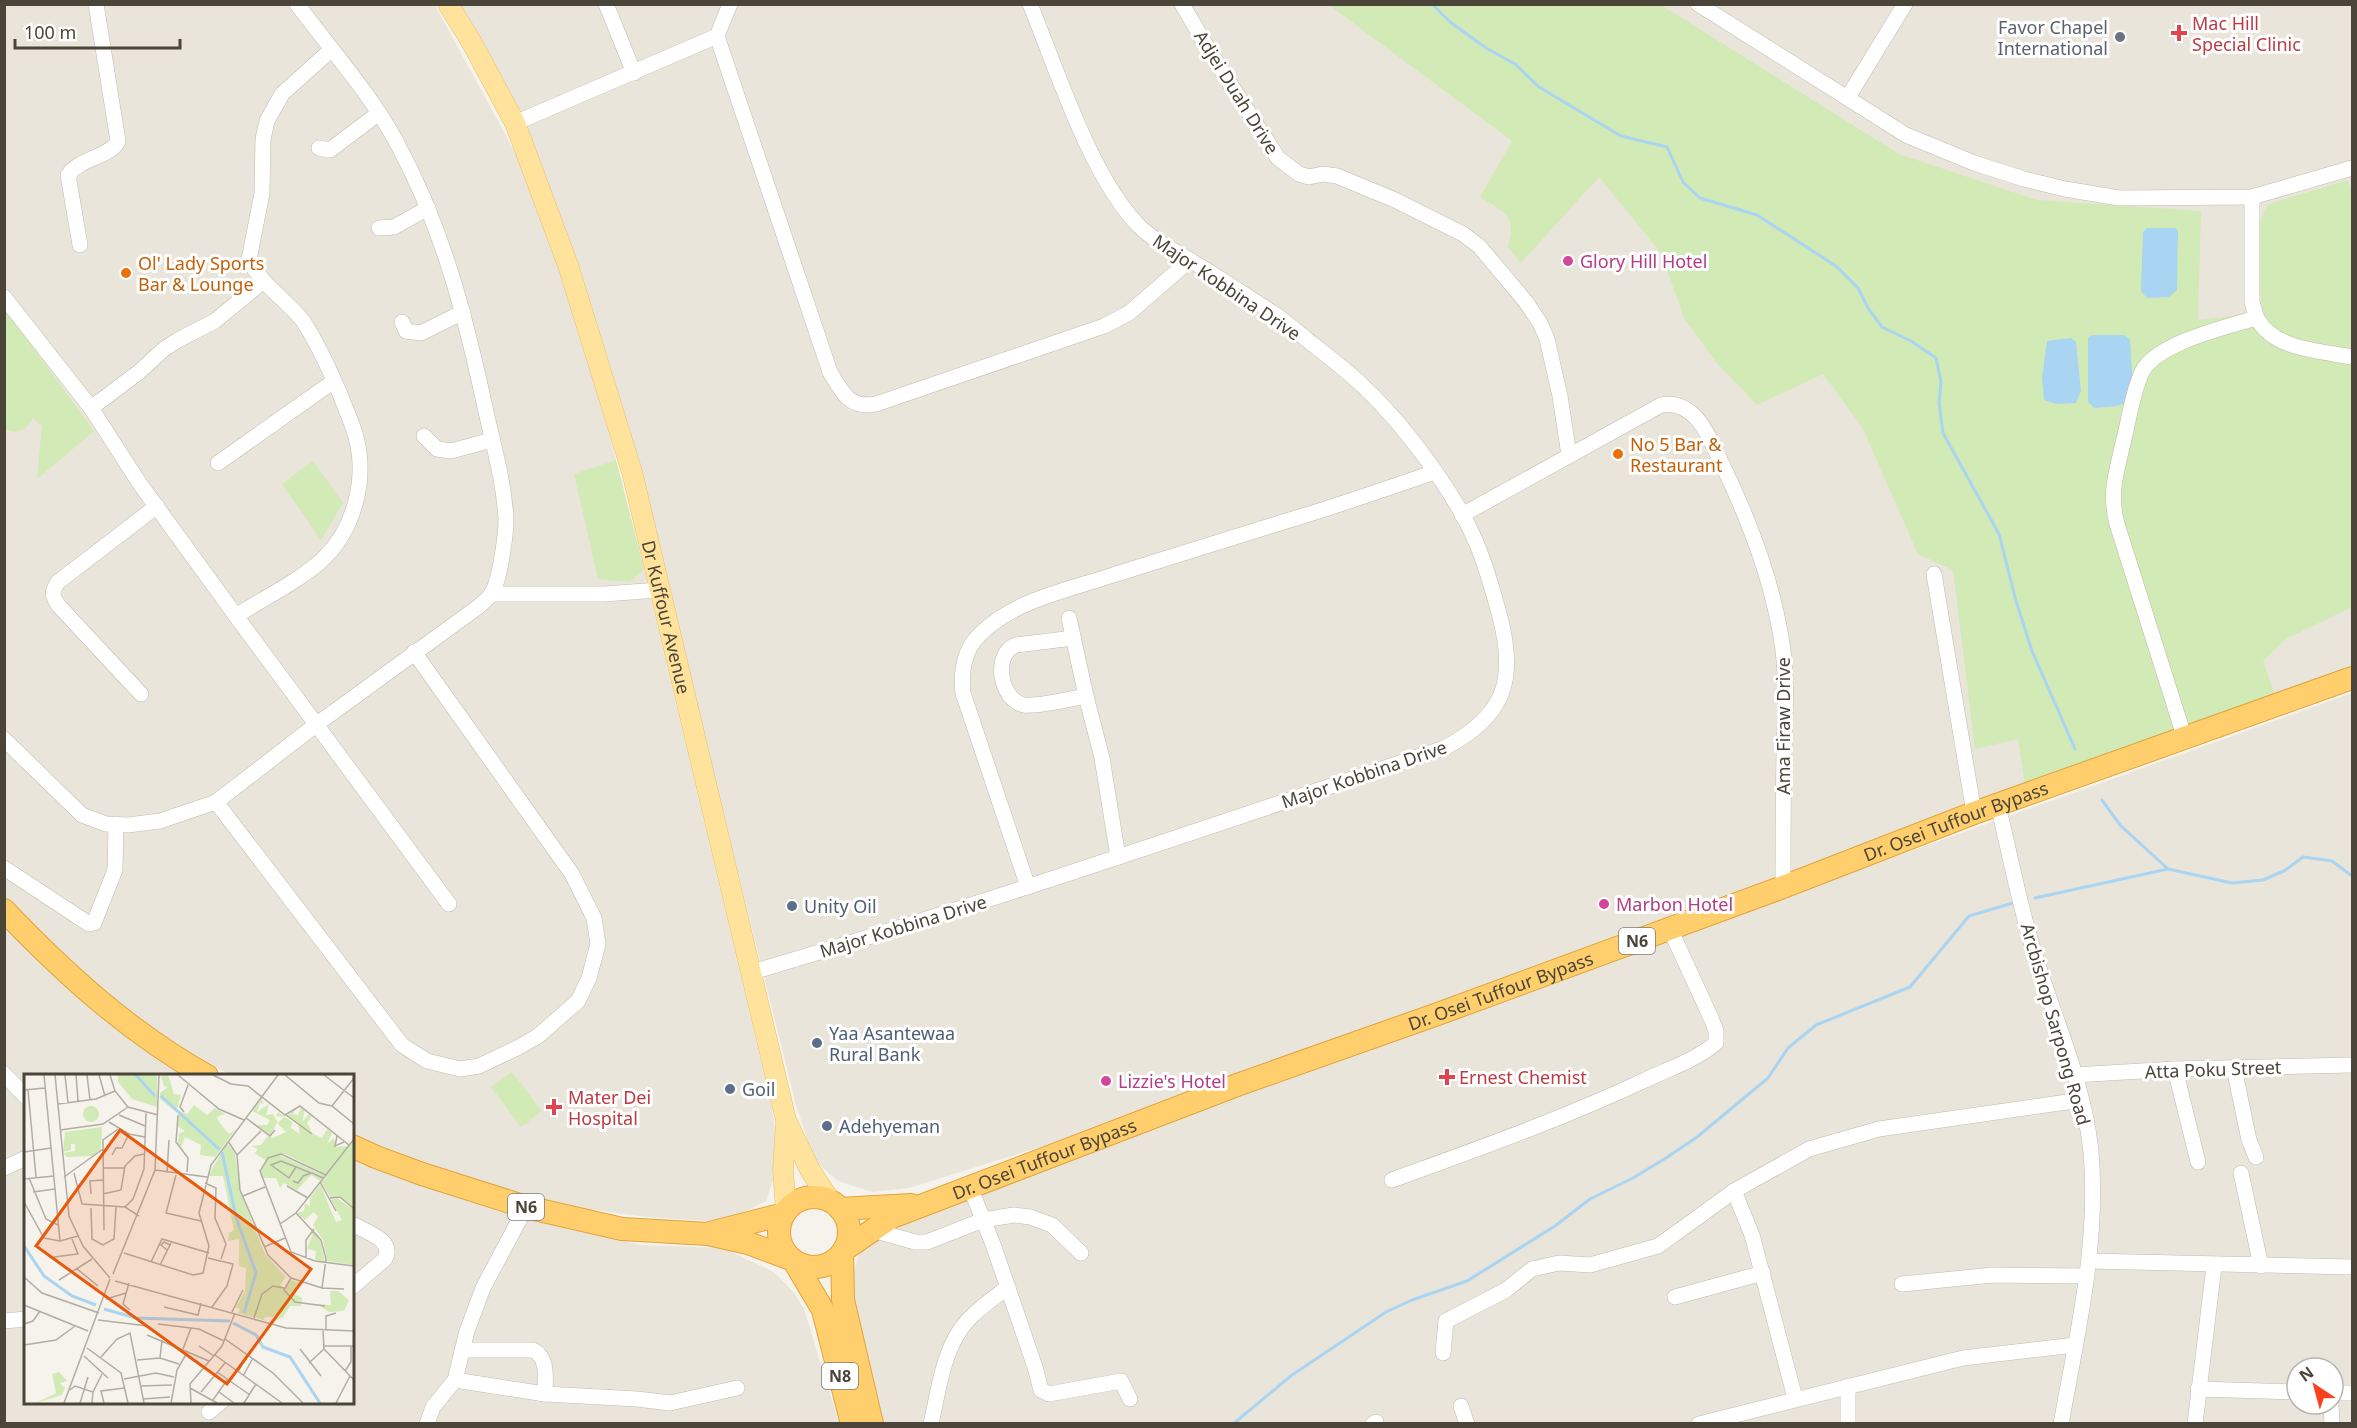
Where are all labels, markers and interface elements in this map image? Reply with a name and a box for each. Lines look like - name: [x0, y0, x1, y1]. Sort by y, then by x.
- place label: Mac Hill Special Clinic: [2192, 11, 2301, 56]
- scale bar: [15, 12, 180, 50]
- place label: Favor Chapel International: [1998, 15, 2108, 60]
- text: 100 m: [24, 20, 76, 44]
- marker: Mac Hill Special Clinic: [2170, 24, 2188, 42]
- street label: Adjei Duah Drive: [1189, 26, 1285, 158]
- marker: Favor Chapel International: [2113, 30, 2127, 44]
- street label: Major Kobbina Drive: [1148, 229, 1306, 345]
- place label: Glory Hill Hotel: [1580, 249, 1707, 273]
- place label: Ol' Lady Sports Bar & Lounge: [138, 251, 264, 296]
- marker: Glory Hill Hotel: [1561, 254, 1575, 268]
- marker: Ol' Lady Sports Bar & Lounge: [119, 266, 133, 280]
- place label: No 5 Bar & Restaurant: [1630, 432, 1723, 477]
- marker: No 5 Bar & Restaurant: [1611, 447, 1625, 461]
- street label: Dr Kuffour Avenue: [637, 538, 696, 696]
- street label: Ama Firaw Drive: [1771, 657, 1795, 795]
- street label: Major Kobbina Drive: [1278, 734, 1450, 814]
- street label: Dr. Osei Tuffour Bypass: [1860, 776, 2051, 867]
- street label: Major Kobbina Drive: [817, 889, 989, 963]
- place label: Marbon Hotel: [1616, 892, 1733, 916]
- place label: Unity Oil: [804, 894, 877, 918]
- marker: Marbon Hotel: [1597, 897, 1611, 911]
- marker: Unity Oil: [785, 899, 799, 913]
- street label: Arcbishop Sarpong Road: [2016, 920, 2096, 1128]
- road number: N6: [1619, 928, 1655, 954]
- street label: Dr. Osei Tuffour Bypass: [1405, 946, 1596, 1036]
- place label: Yaa Asantewaa Rural Bank: [829, 1021, 955, 1066]
- marker: Yaa Asantewaa Rural Bank: [810, 1036, 824, 1050]
- street label: Atta Poku Street: [2144, 1055, 2282, 1083]
- place label: Ernest Chemist: [1459, 1065, 1587, 1089]
- place label: Lizzie's Hotel: [1118, 1069, 1226, 1093]
- marker: Ernest Chemist: [1440, 1070, 1454, 1084]
- inset map: [24, 1074, 354, 1404]
- marker: Lizzie's Hotel: [1099, 1074, 1113, 1088]
- place label: Goil: [742, 1077, 775, 1101]
- marker: Goil: [723, 1082, 737, 1096]
- place label: Mater Dei Hospital: [568, 1085, 651, 1130]
- marker: Mater Dei Hospital: [545, 1098, 563, 1116]
- street label: Dr. Osei Tuffour Bypass: [949, 1113, 1140, 1205]
- place label: Adehyeman: [839, 1114, 940, 1138]
- marker: Adehyeman: [820, 1119, 834, 1133]
- road number: N6: [508, 1194, 544, 1220]
- north arrow: [2285, 1356, 2345, 1416]
- text: N: [2294, 1361, 2318, 1387]
- road number: N8: [822, 1363, 858, 1389]

